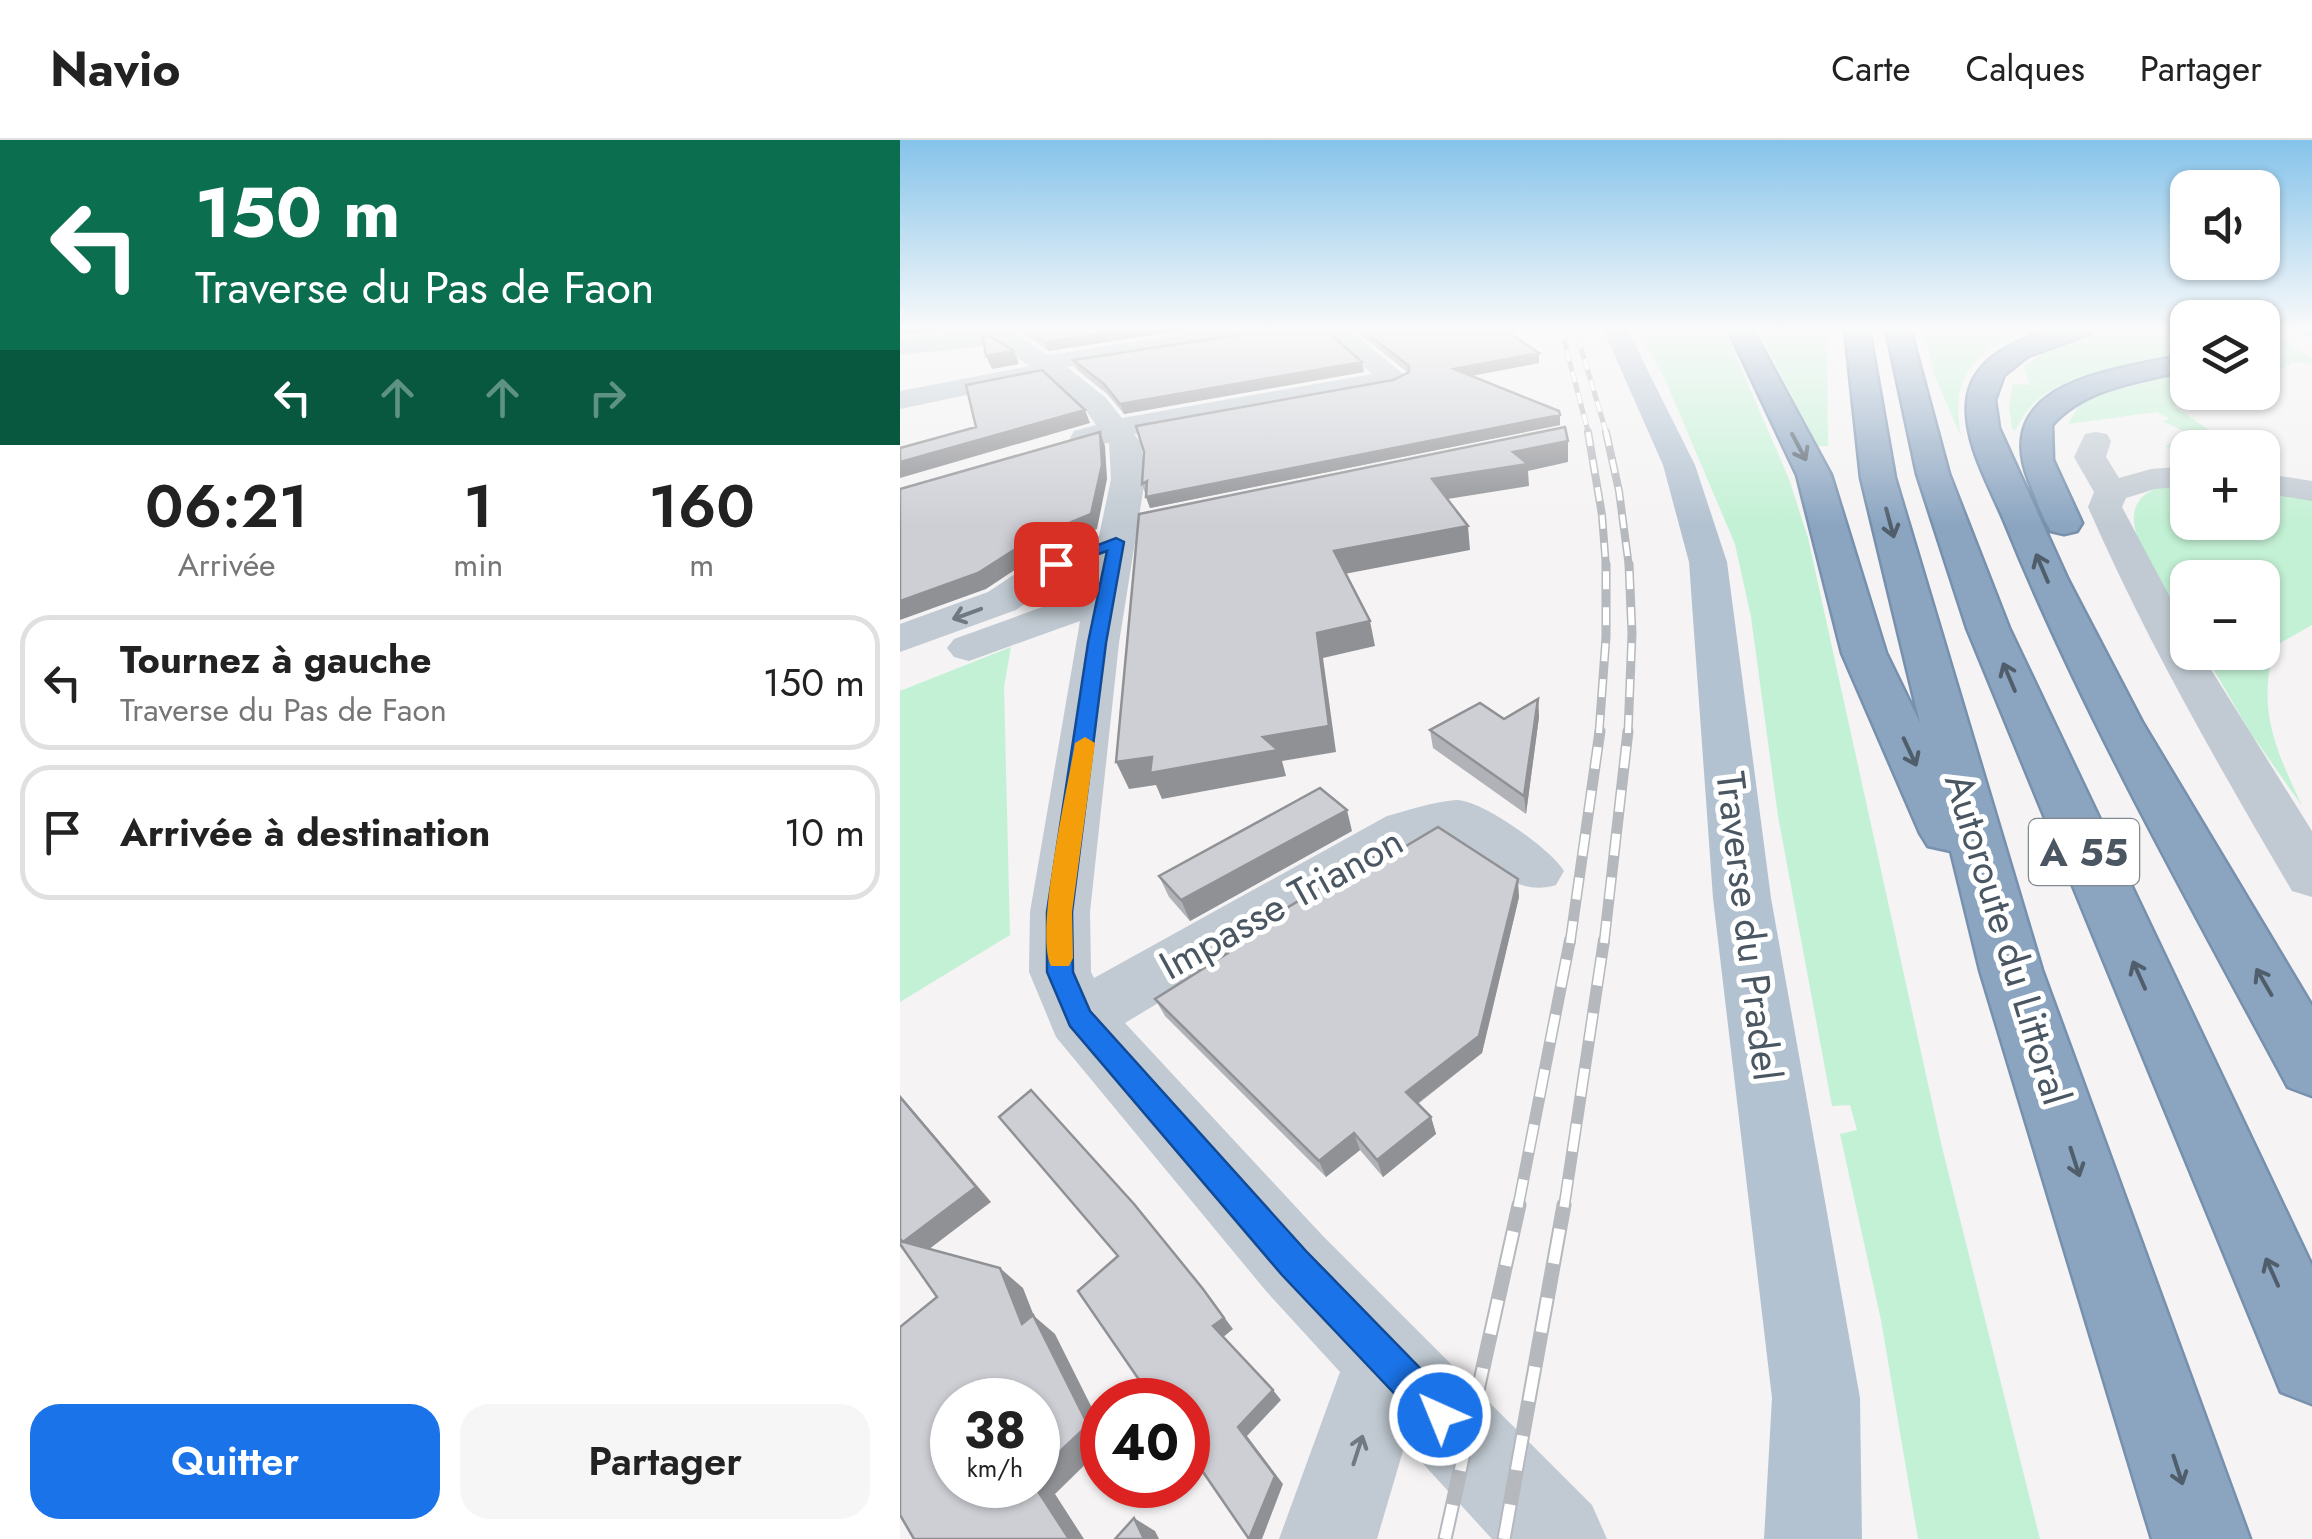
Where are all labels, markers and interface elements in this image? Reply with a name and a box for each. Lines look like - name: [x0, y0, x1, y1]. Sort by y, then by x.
- text: Navio: [50, 35, 181, 104]
- text: Carte: [1831, 44, 1910, 94]
- text: Calques: [1965, 44, 2085, 94]
- text: Partager: [2140, 44, 2262, 94]
- text: 150 m: [195, 162, 401, 263]
- map controls: [2170, 170, 2280, 670]
- button: sound: [2170, 170, 2280, 280]
- icon: left: [30, 180, 160, 310]
- text: Traverse du Pas de Faon: [195, 255, 654, 320]
- button: layers: [2170, 300, 2280, 410]
- icon: left: [265, 370, 320, 425]
- icon: ahead: [370, 370, 425, 425]
- icon: ahead: [475, 370, 530, 425]
- icon: right: [580, 370, 635, 425]
- button: +: [2170, 430, 2280, 540]
- one-way arrow: [1790, 432, 1809, 462]
- text: 06:21: [145, 463, 308, 550]
- text: 1: [464, 463, 493, 550]
- text: 160: [648, 463, 755, 550]
- one-way arrow: [1881, 507, 1900, 538]
- pin: [1014, 522, 1099, 607]
- icon: arrive: [1029, 537, 1084, 592]
- text: Arrivée: [178, 542, 276, 588]
- text: min: [453, 542, 503, 588]
- text: m: [689, 542, 714, 588]
- one-way arrow: [2032, 554, 2050, 584]
- button: −: [2170, 560, 2280, 670]
- one-way arrow: [952, 606, 983, 624]
- text: Tournez à gauche: [120, 632, 431, 687]
- icon: left: [35, 655, 90, 710]
- text: 150 m: [763, 655, 865, 710]
- one-way arrow: [1999, 662, 2017, 693]
- text: Traverse du Pas de Faon: [120, 687, 447, 733]
- one-way arrow: [1901, 736, 1920, 766]
- street label: Autoroute du Littoral: [1930, 766, 2086, 1112]
- street label: Traverse du Pradel: [1701, 768, 1797, 1084]
- icon: arrive: [35, 805, 90, 860]
- text: Arrivée à destination: [120, 805, 490, 860]
- text: 10 m: [784, 805, 865, 860]
- street label: Impasse Trianon: [1149, 812, 1413, 994]
- road number: A 55: [2029, 819, 2139, 885]
- one-way arrow: [2129, 960, 2147, 991]
- one-way arrow: [2253, 967, 2273, 997]
- one-way arrow: [2068, 1145, 2086, 1177]
- one-way arrow: [2262, 1257, 2280, 1288]
- position arrow: [1388, 1363, 1492, 1467]
- speed limit sign: 40: [1080, 1378, 1210, 1508]
- text: 38: [964, 1394, 1026, 1467]
- button: Quitter: [30, 1404, 440, 1519]
- button: Partager: [460, 1404, 870, 1519]
- one-way arrow: [1350, 1435, 1368, 1466]
- text: km/h: [967, 1450, 1023, 1486]
- one-way arrow: [2170, 1454, 2188, 1486]

